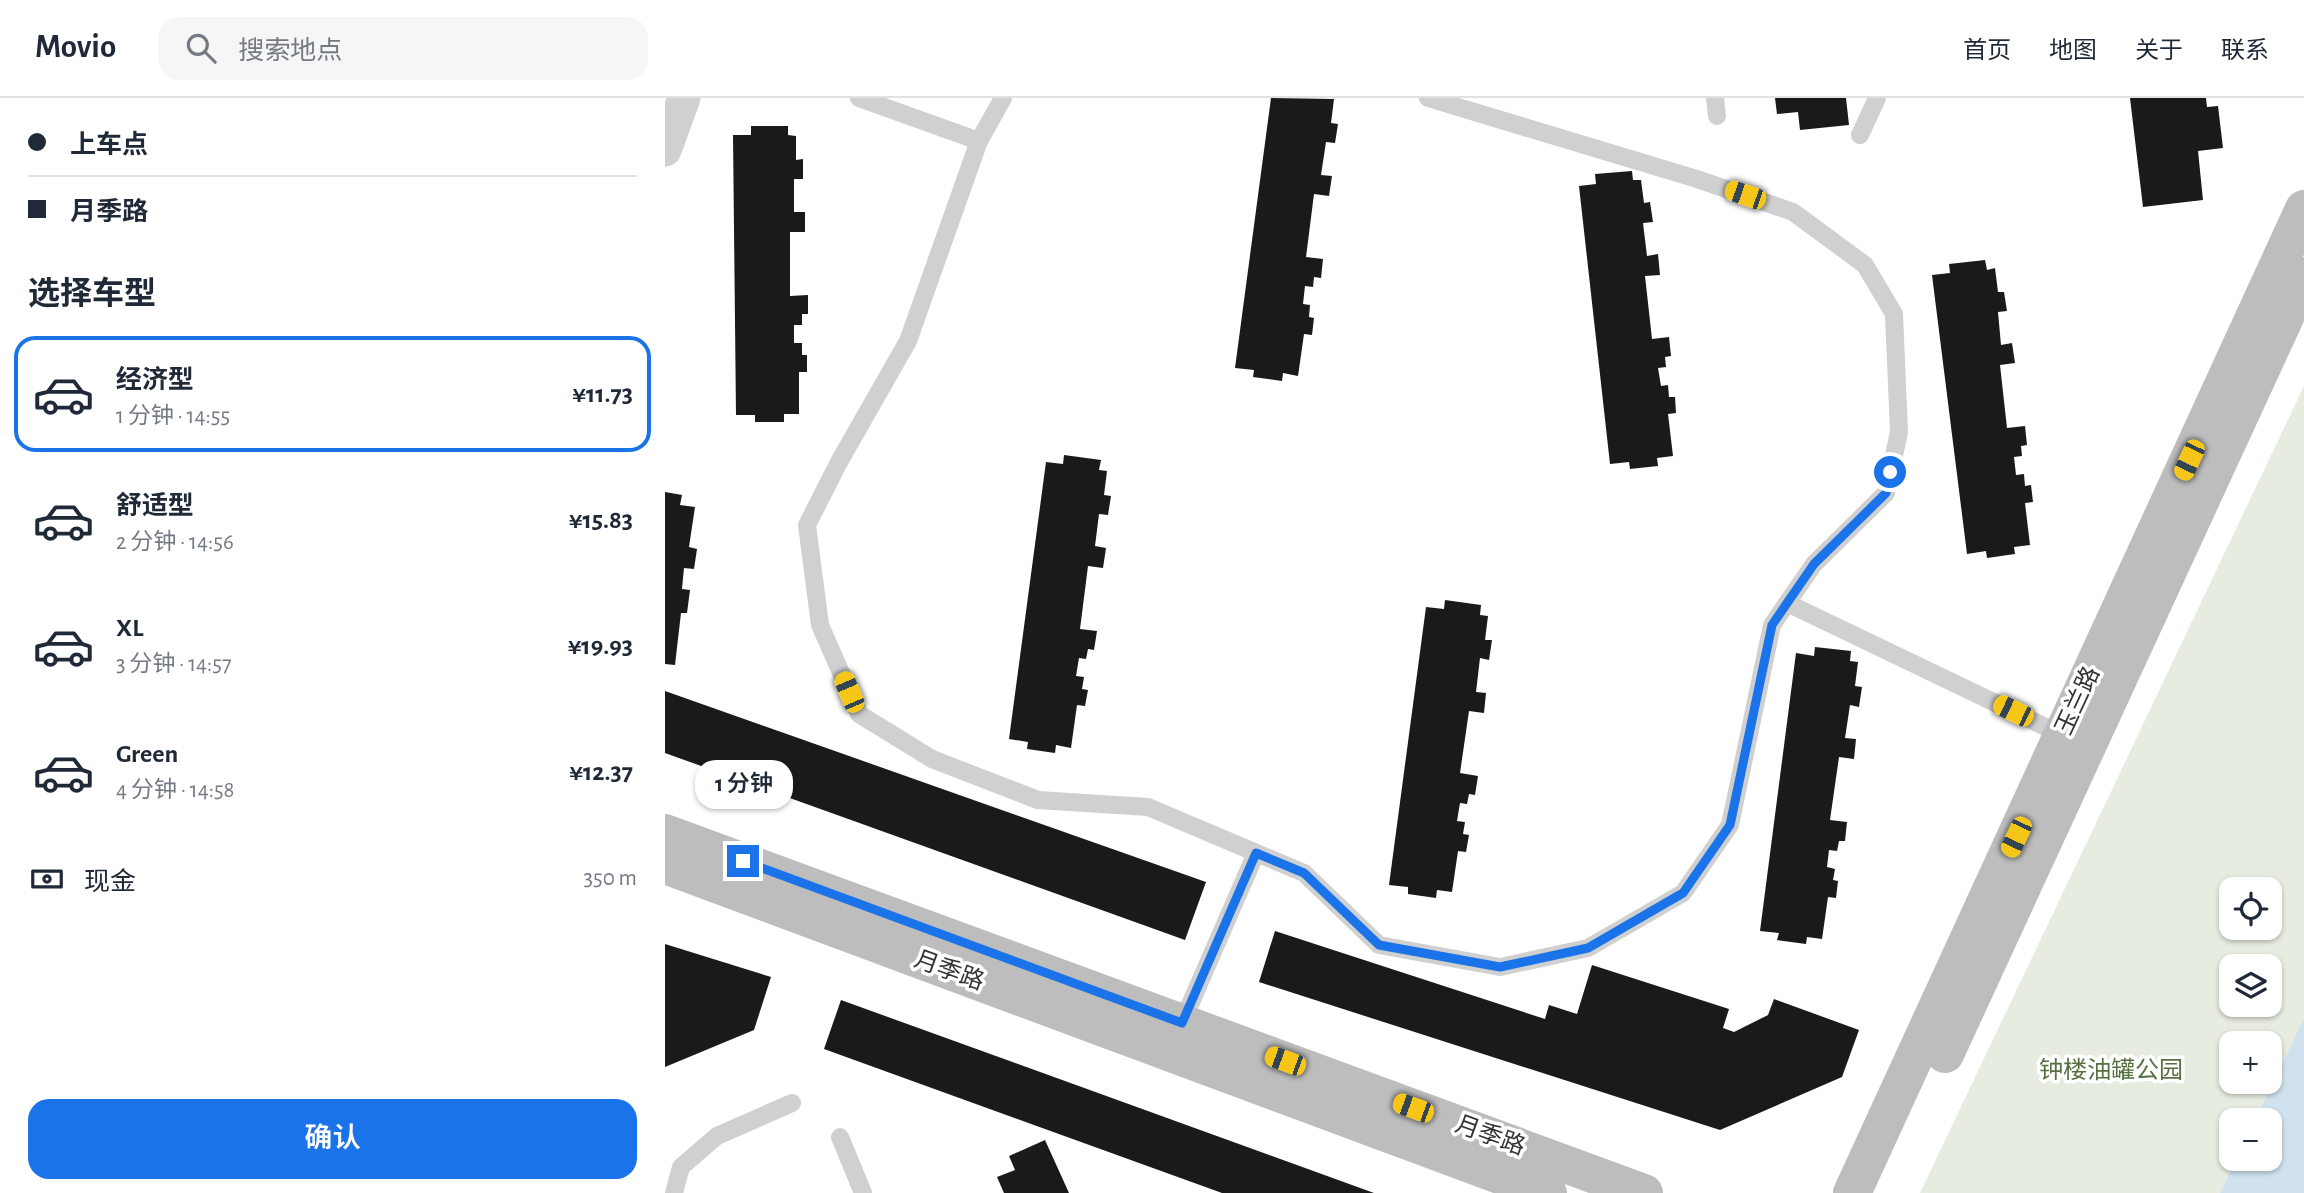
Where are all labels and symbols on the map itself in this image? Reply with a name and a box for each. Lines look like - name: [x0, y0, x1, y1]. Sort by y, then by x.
- car: [1722, 178, 1769, 212]
- car: [2171, 437, 2208, 483]
- route start: [1874, 456, 1906, 488]
- street label: 玉兰路: [2050, 662, 2104, 739]
- car: [832, 669, 867, 715]
- car: [1990, 692, 2037, 730]
- callout: 1 分钟: [694, 760, 792, 808]
- car: [1998, 814, 2035, 860]
- route end: [727, 845, 759, 877]
- street label: 月季路: [911, 946, 988, 995]
- car: [1262, 1044, 1309, 1078]
- park label: 钟楼油罐公园: [2039, 1057, 2183, 1083]
- car: [1390, 1091, 1437, 1125]
- street label: 月季路: [1452, 1111, 1529, 1160]

